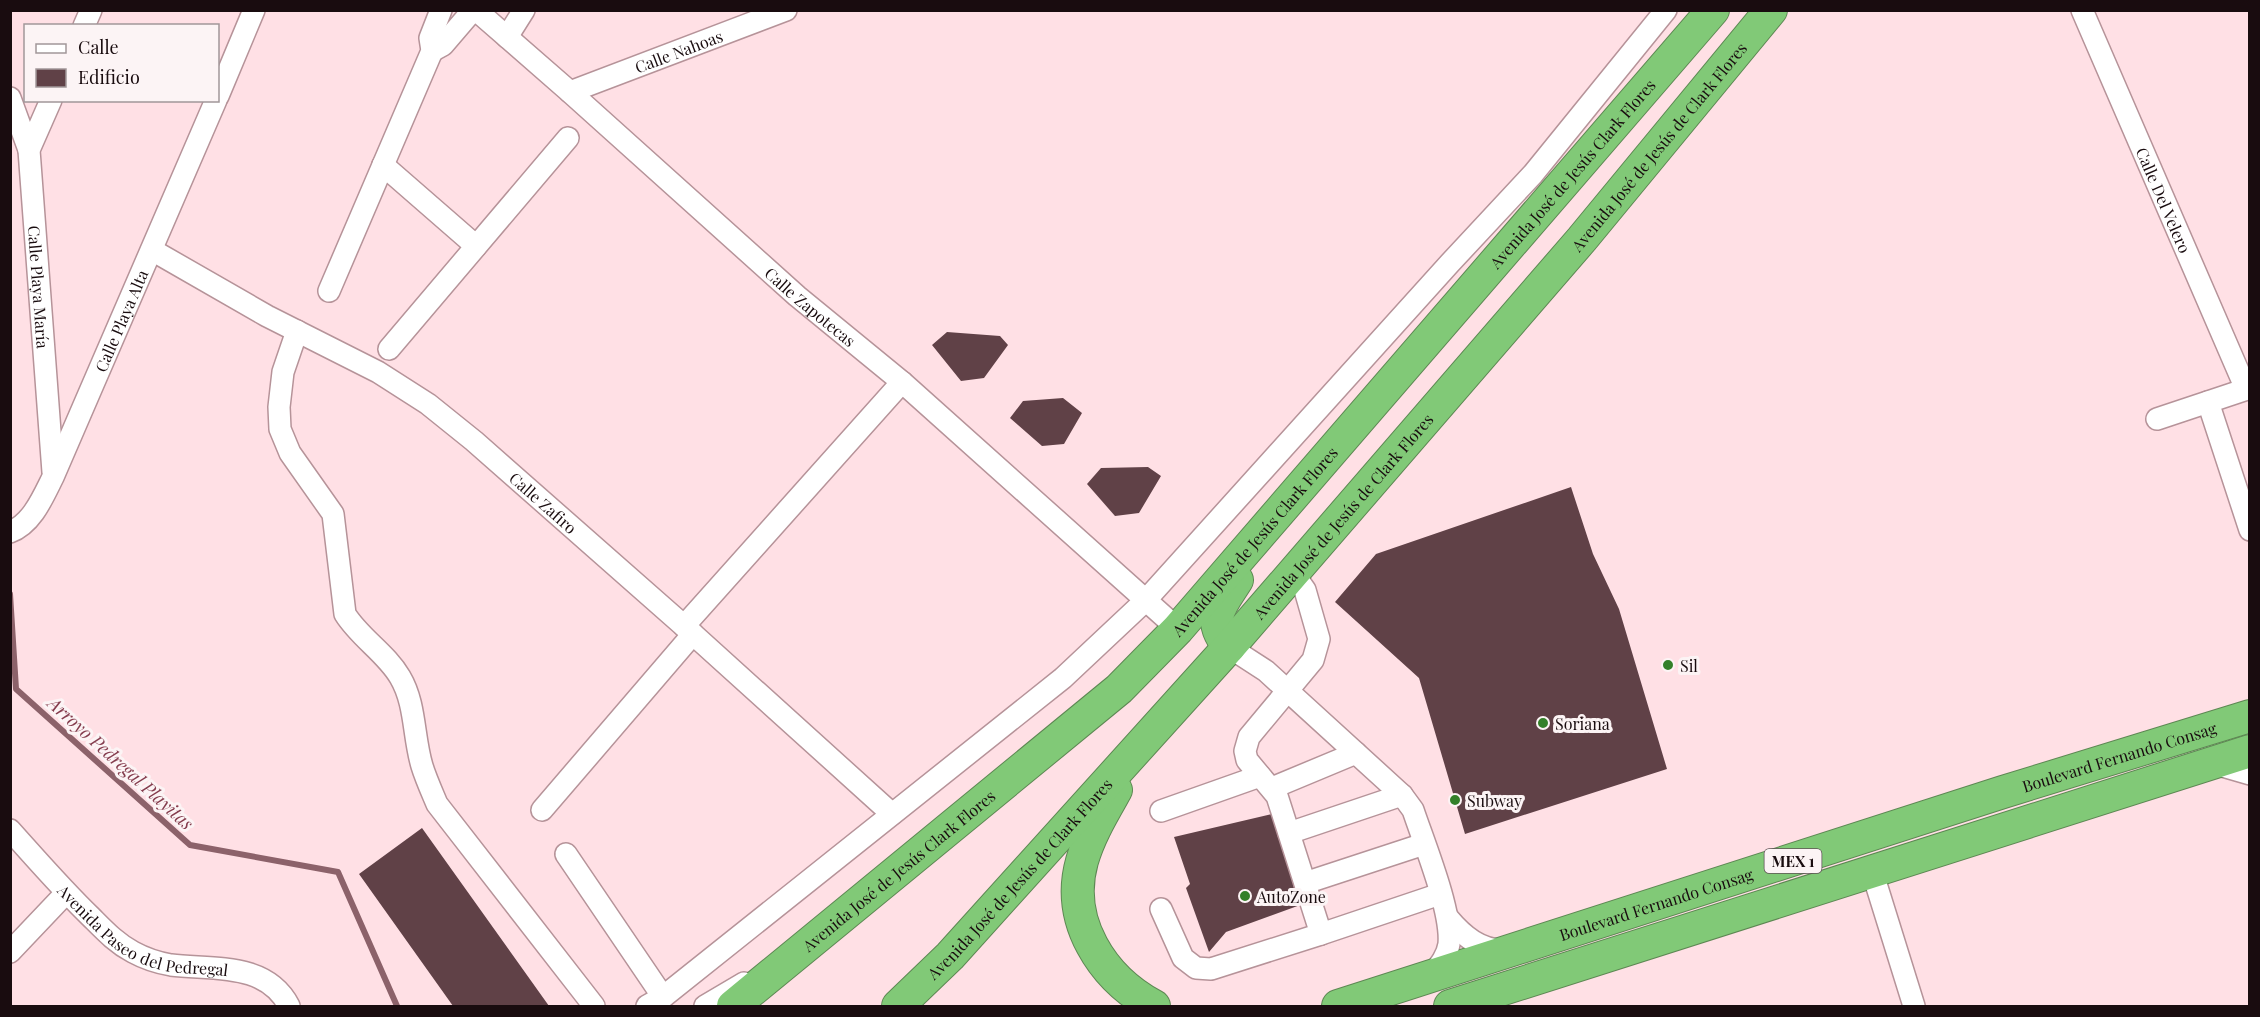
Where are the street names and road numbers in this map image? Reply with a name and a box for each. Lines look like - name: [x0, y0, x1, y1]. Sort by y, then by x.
- street label: Calle Nahoas: [632, 25, 725, 77]
- street label: Avenida José de Jesús de Clark Flores: [1565, 38, 1751, 256]
- street label: Avenida José de Jesús Clark Flores: [1484, 74, 1659, 273]
- street label: Calle Del Velero: [2132, 144, 2196, 256]
- street label: Calle Playa María: [24, 225, 54, 349]
- street label: Calle Zapotecas: [761, 262, 860, 351]
- street label: Calle Playa Alta: [89, 266, 152, 375]
- street label: Avenida José de Jesús de Clark Flores: [1247, 409, 1437, 624]
- street label: Avenida José de Jesús Clark Flores: [1166, 442, 1342, 641]
- street label: Calle Zafiro: [505, 467, 582, 538]
- street label: Boulevard Fernando Consag: [2019, 716, 2219, 796]
- street label: Avenida José de Jesús de Clark Flores: [921, 774, 1116, 984]
- street label: Avenida José de Jesús Clark Flores: [797, 785, 999, 956]
- road number: MEX 1: [1764, 849, 1822, 873]
- street label: Boulevard Fernando Consag: [1556, 863, 1756, 945]
- street label: Avenida Paseo del Pedregal: [53, 879, 230, 980]

